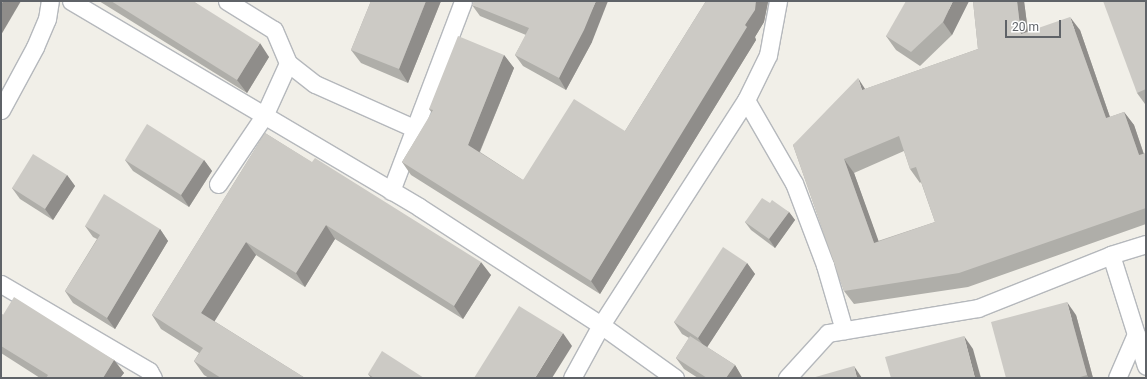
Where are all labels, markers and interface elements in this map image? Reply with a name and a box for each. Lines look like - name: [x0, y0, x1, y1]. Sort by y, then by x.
- scale bar: [1007, 12, 1063, 38]
- text: 20 m: [1012, 20, 1039, 34]

